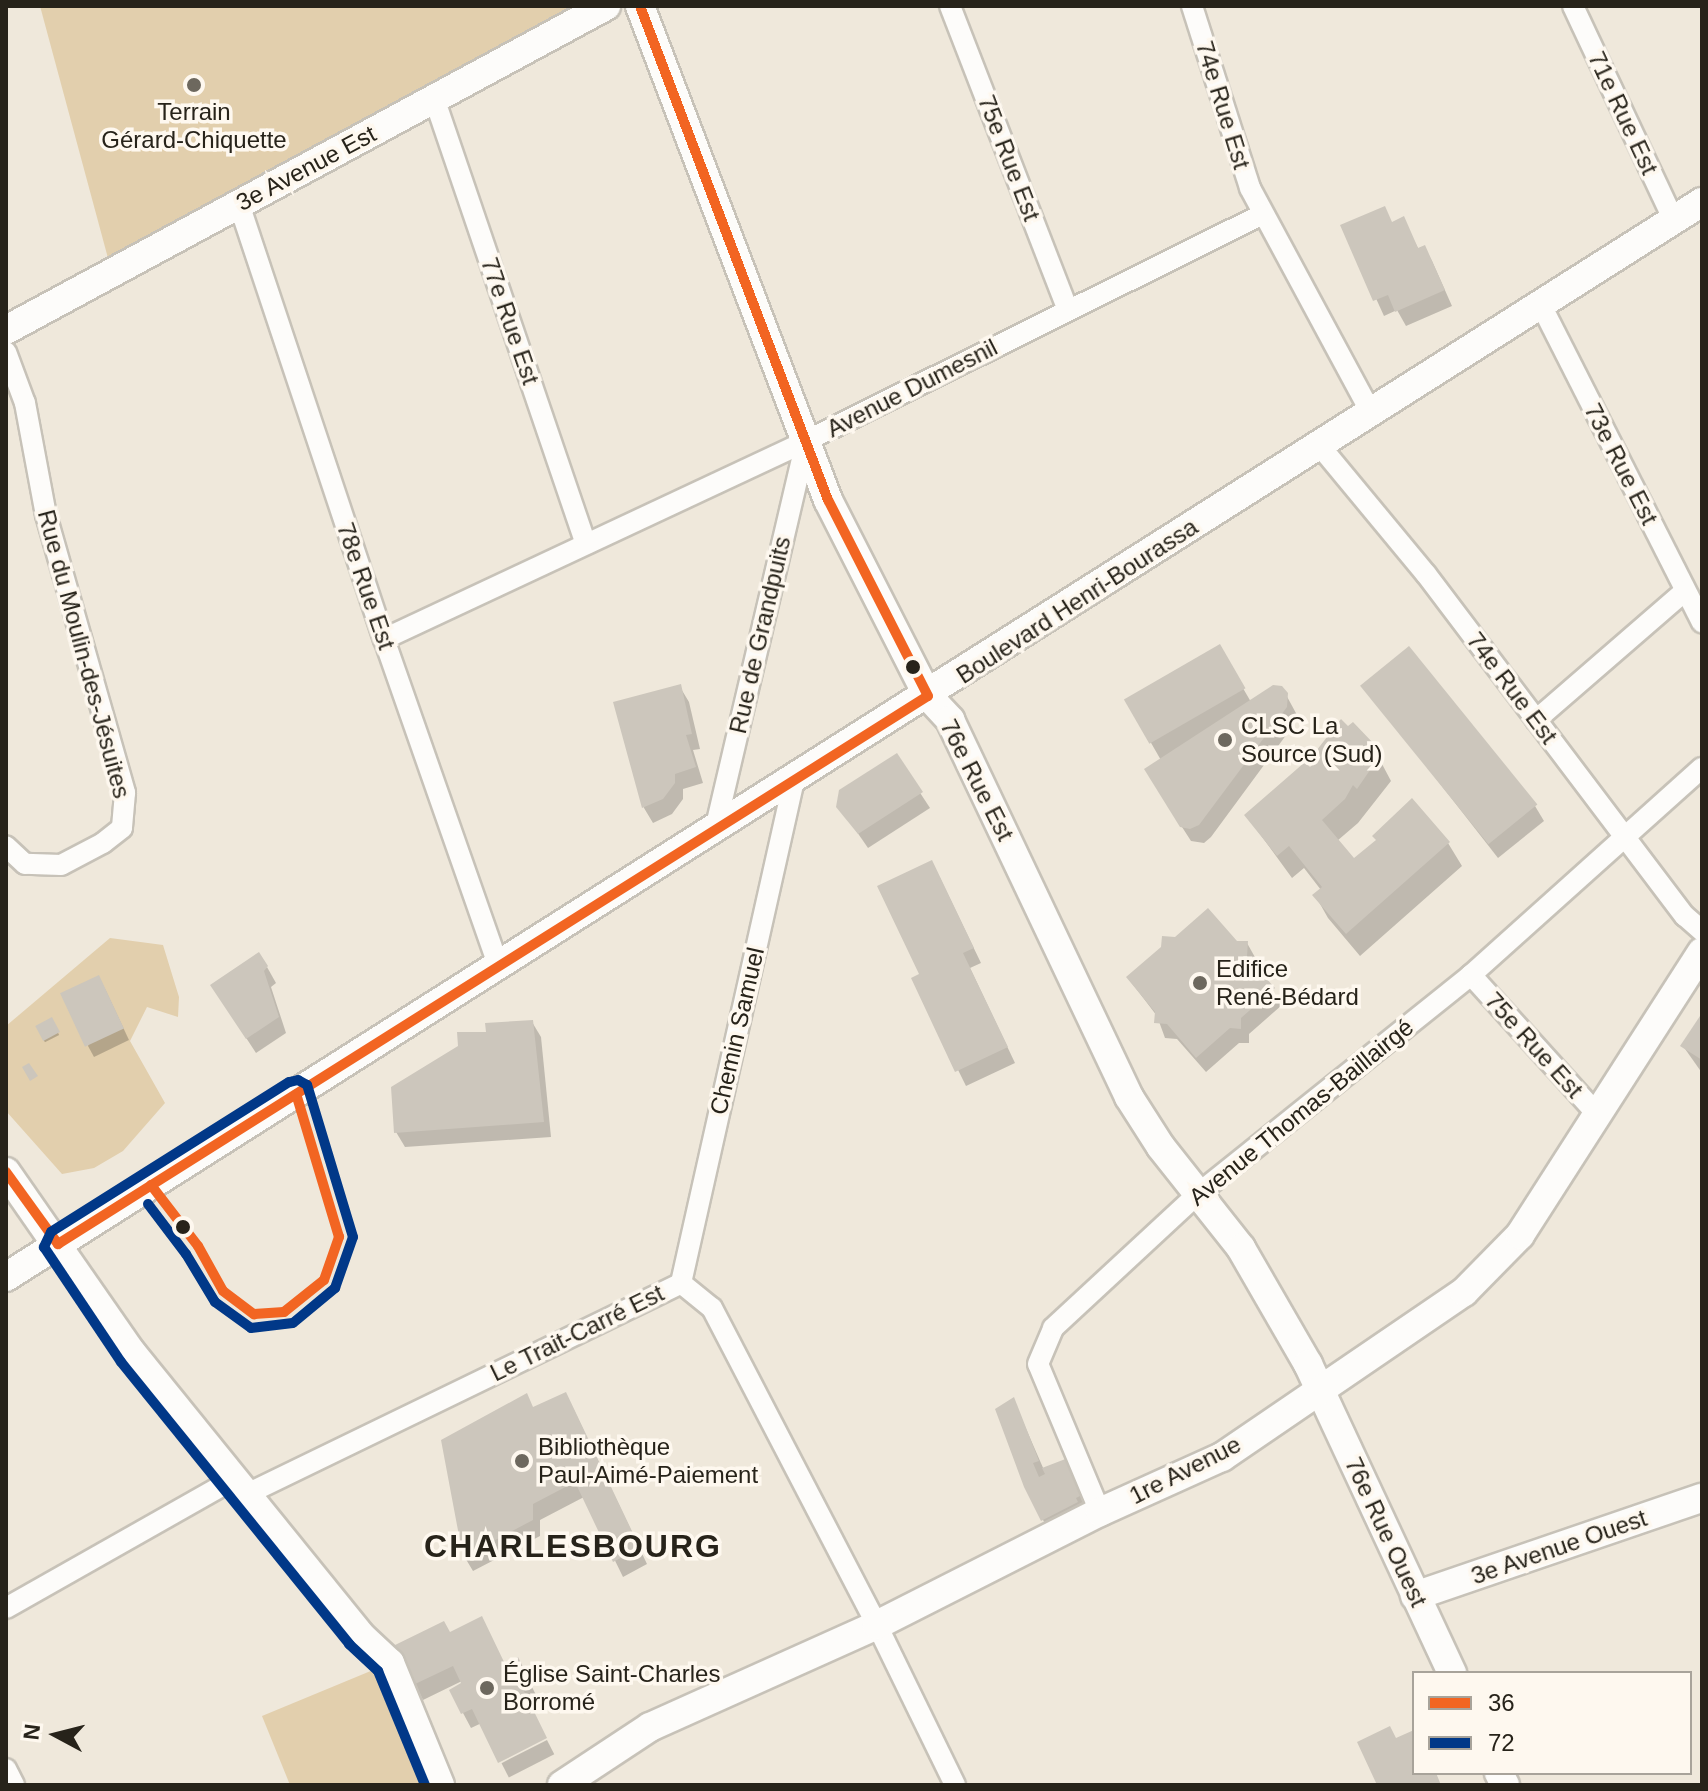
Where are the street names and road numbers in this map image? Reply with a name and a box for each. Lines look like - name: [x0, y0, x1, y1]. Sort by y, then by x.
- street label: 74e Rue Est: [1190, 38, 1256, 172]
- street label: 71e Rue Est: [1582, 47, 1664, 179]
- street label: 75e Rue Est: [972, 91, 1046, 225]
- street label: 3e Avenue Est: [231, 119, 381, 217]
- street label: 77e Rue Est: [475, 254, 545, 388]
- street label: Avenue Dumesnil: [822, 333, 1002, 443]
- street label: 73e Rue Est: [1578, 399, 1664, 529]
- street label: Rue du Moulin-des-Jésuites: [32, 507, 136, 801]
- street label: Boulevard Henri-Bourassa: [951, 512, 1203, 690]
- street label: 78e Rue Est: [331, 519, 401, 653]
- street label: Rue de Grandpuits: [723, 534, 797, 736]
- street label: 74e Rue Est: [1461, 627, 1563, 749]
- street label: 76e Rue Est: [934, 715, 1020, 845]
- street label: Chemin Samuel: [704, 945, 770, 1117]
- street label: 75e Rue Est: [1479, 986, 1589, 1104]
- street label: Avenue Thomas-Baillairgé: [1183, 1012, 1419, 1212]
- street label: Le Trait-Carré Est: [485, 1278, 669, 1388]
- street label: 1re Avenue: [1124, 1429, 1246, 1511]
- street label: 76e Rue Ouest: [1339, 1453, 1433, 1611]
- street label: 3e Avenue Ouest: [1467, 1503, 1651, 1591]

